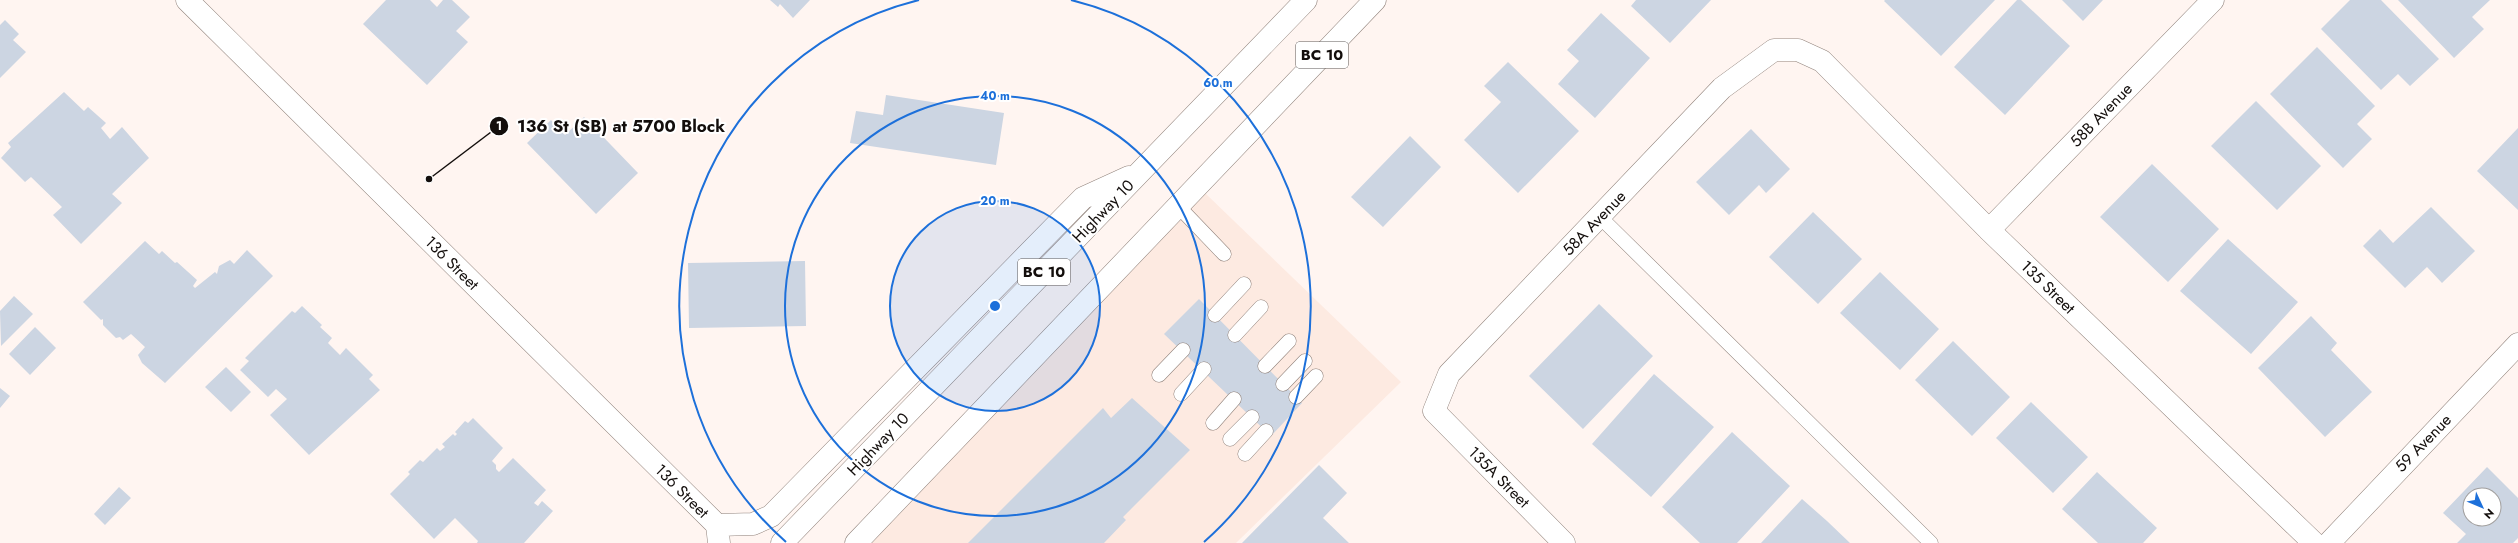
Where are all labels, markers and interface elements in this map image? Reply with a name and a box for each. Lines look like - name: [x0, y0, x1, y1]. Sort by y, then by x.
- road number: BC 10: [1296, 42, 1348, 68]
- text: 60 m: [1203, 74, 1233, 92]
- street label: 58B Avenue: [2064, 78, 2138, 152]
- text: 40 m: [980, 87, 1010, 105]
- callout: 136 St (SB) at 5700 Block: [489, 111, 733, 140]
- text: 136 St (SB) at 5700 Block: [517, 114, 725, 138]
- text: 1: [496, 117, 502, 135]
- street label: Highway 10: [1067, 174, 1139, 248]
- street label: 58A Avenue: [1557, 185, 1631, 261]
- text: 20 m: [980, 192, 1010, 210]
- street label: 136 Street: [420, 231, 484, 295]
- street label: 135 Street: [2016, 255, 2081, 319]
- road number: BC 10: [1018, 259, 1070, 285]
- centre of rings: [988, 299, 1002, 313]
- street label: Highway 10: [842, 407, 914, 481]
- street label: 59 Avenue: [2389, 409, 2457, 477]
- street label: 135A Street: [1463, 441, 1535, 513]
- street label: 136 Street: [650, 459, 714, 523]
- north arrow: [2462, 487, 2502, 527]
- text: N: [2480, 505, 2498, 523]

